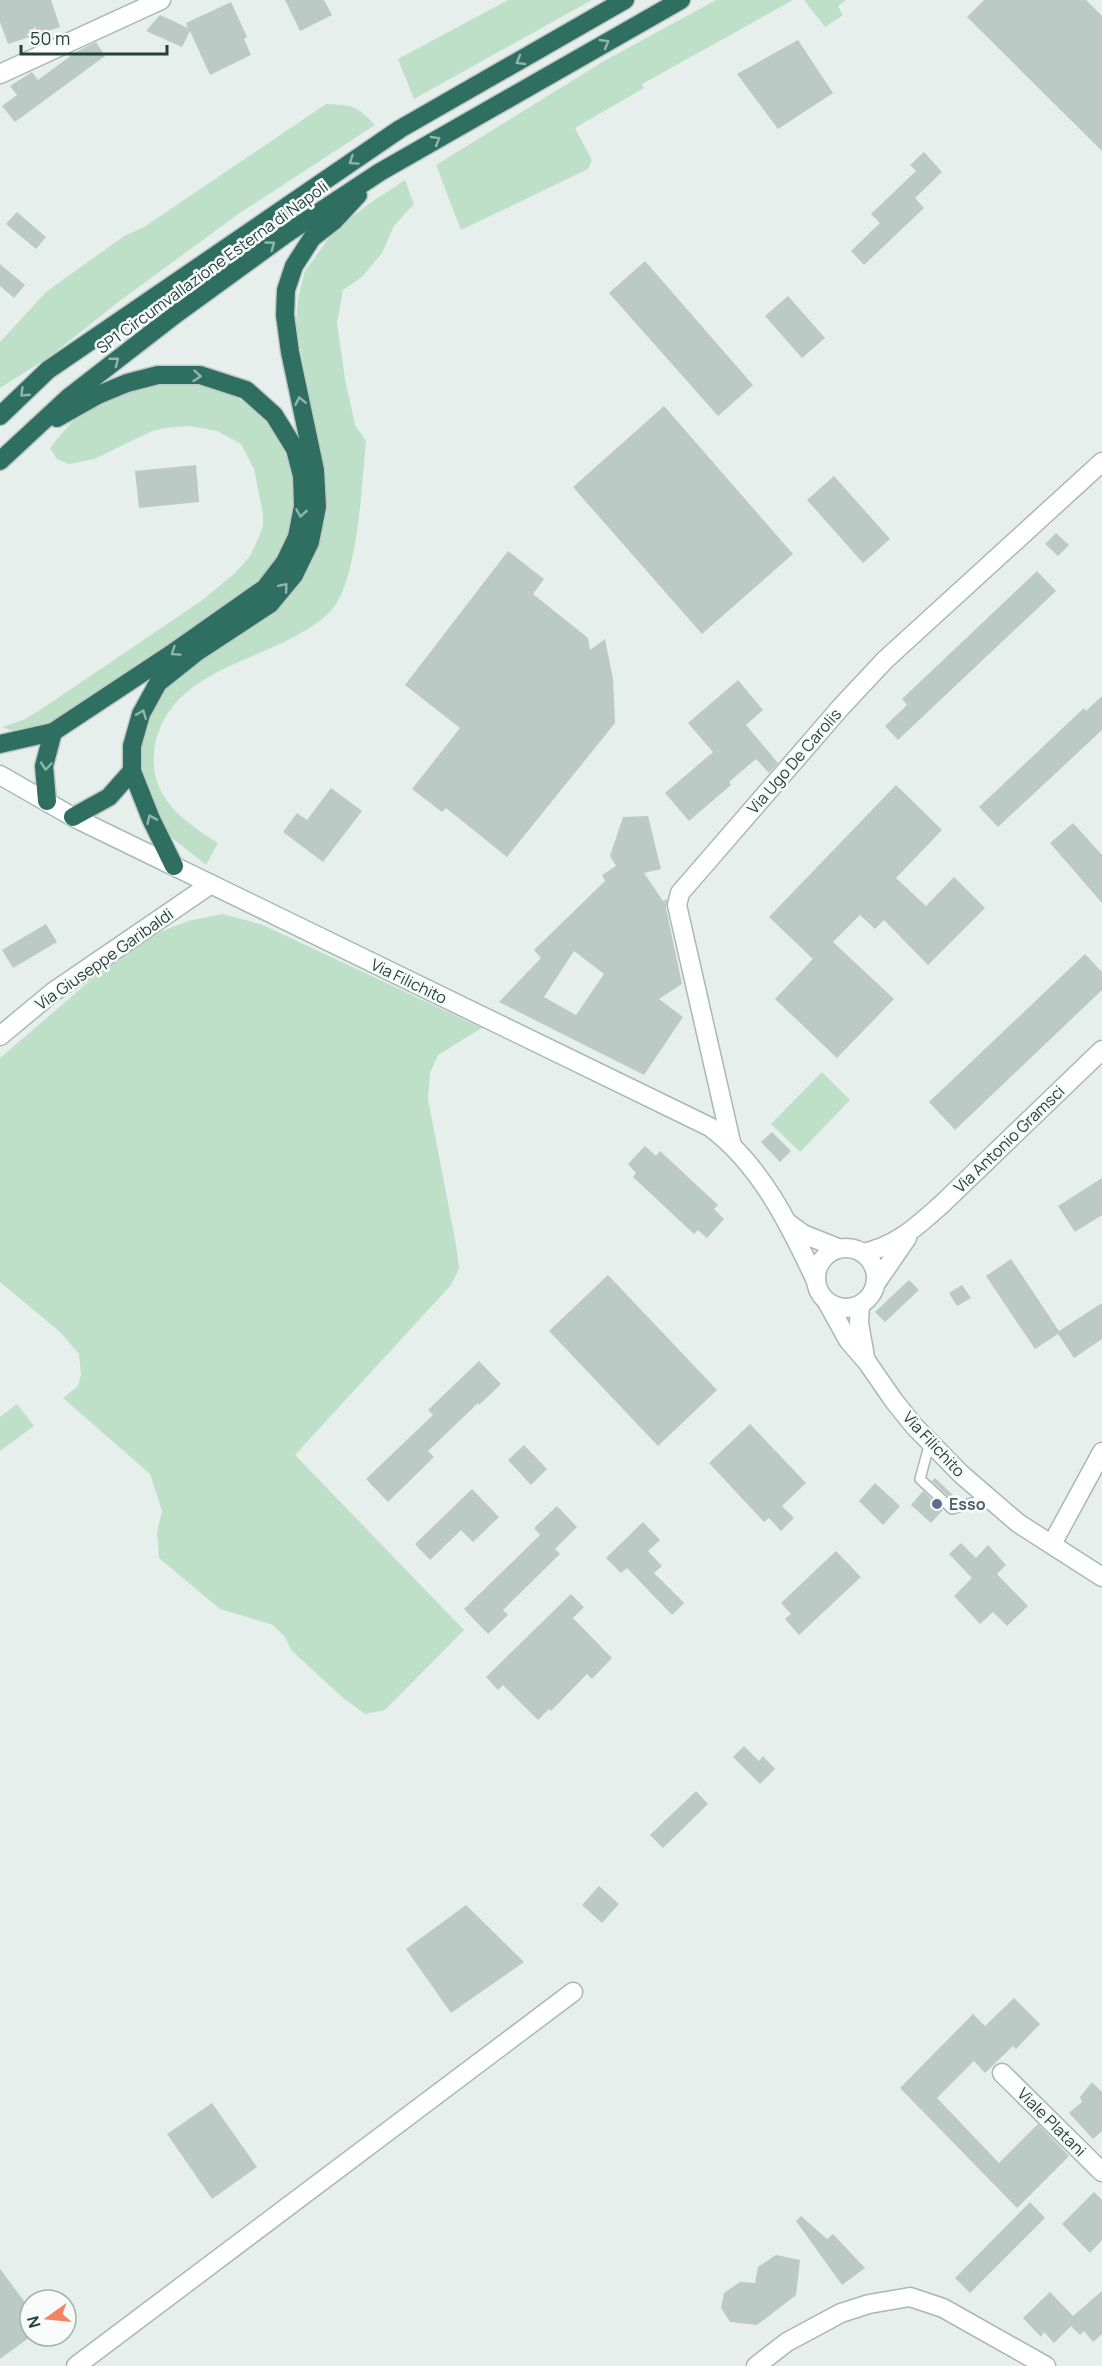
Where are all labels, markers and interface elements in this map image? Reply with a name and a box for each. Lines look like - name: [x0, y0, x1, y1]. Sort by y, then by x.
- scale bar: [21, 18, 166, 56]
- text: 50 m: [30, 26, 70, 50]
- one-way arrow: [599, 39, 609, 50]
- one-way arrow: [516, 53, 526, 65]
- one-way arrow: [430, 136, 440, 147]
- one-way arrow: [349, 154, 359, 166]
- street label: SP1 Circumvallazione Esterna di Napoli: [92, 175, 332, 359]
- one-way arrow: [265, 241, 276, 252]
- one-way arrow: [108, 357, 119, 368]
- one-way arrow: [192, 369, 201, 382]
- one-way arrow: [20, 385, 31, 396]
- one-way arrow: [295, 397, 308, 407]
- one-way arrow: [295, 508, 308, 518]
- one-way arrow: [277, 583, 288, 594]
- one-way arrow: [170, 645, 181, 656]
- street label: Via Ugo De Carolis: [742, 704, 846, 818]
- one-way arrow: [135, 710, 147, 721]
- one-way arrow: [39, 762, 52, 771]
- one-way arrow: [147, 815, 159, 826]
- street label: Via Giuseppe Garibaldi: [31, 903, 177, 1015]
- street label: Via Filichito: [367, 953, 451, 1009]
- street label: Via Antonio Gramsci: [949, 1080, 1069, 1198]
- street label: Via Filichito: [898, 1406, 970, 1482]
- place label: Esso: [949, 1493, 986, 1515]
- marker: Esso: [930, 1497, 944, 1511]
- street label: Viale Platani: [1013, 2083, 1091, 2161]
- north arrow: [18, 2288, 78, 2348]
- text: N: [21, 2313, 46, 2330]

